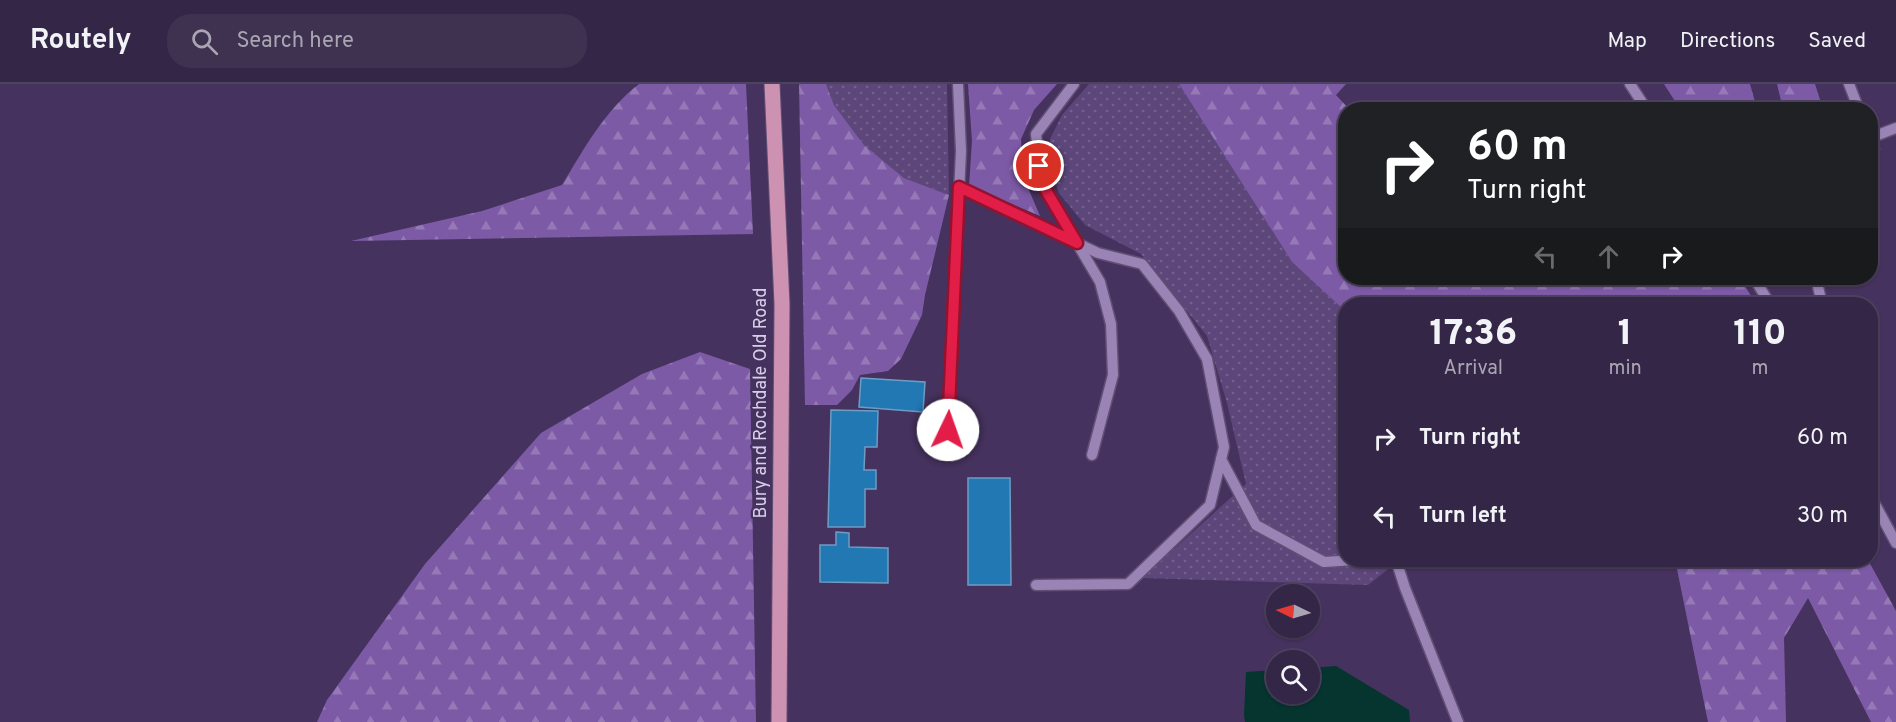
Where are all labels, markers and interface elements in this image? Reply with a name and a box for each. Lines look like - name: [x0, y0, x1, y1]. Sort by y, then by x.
- search box: [167, 14, 587, 68]
- text: Routely: [30, 23, 131, 59]
- icon: search: [188, 25, 221, 58]
- text: Search here: [236, 28, 354, 55]
- text: Map: [1607, 28, 1647, 55]
- text: Directions: [1680, 28, 1775, 55]
- text: Saved: [1808, 28, 1866, 55]
- text: 60 m: [1467, 122, 1568, 175]
- icon: right: [1368, 126, 1446, 204]
- pin: [1013, 140, 1064, 191]
- icon: arrive: [1022, 149, 1055, 182]
- text: Turn right: [1467, 174, 1586, 208]
- icon: left: [1529, 240, 1562, 273]
- icon: ahead: [1592, 240, 1625, 273]
- icon: right: [1655, 240, 1688, 273]
- street label: Bury and Rochdale Old Road: [750, 288, 773, 518]
- text: 17:36: [1429, 312, 1517, 358]
- text: 1: [1618, 312, 1632, 358]
- text: 110: [1733, 312, 1787, 358]
- text: Arrival: [1443, 356, 1503, 382]
- text: min: [1608, 356, 1642, 382]
- text: m: [1751, 356, 1768, 382]
- position arrow: [916, 398, 980, 462]
- icon: right: [1368, 422, 1401, 455]
- text: Turn right: [1419, 425, 1521, 452]
- text: 60 m: [1797, 425, 1848, 452]
- icon: left: [1368, 500, 1401, 533]
- text: Turn left: [1419, 503, 1507, 530]
- text: 30 m: [1797, 503, 1848, 530]
- north arrow: [1266, 584, 1320, 638]
- map controls: [1266, 584, 1320, 704]
- button: search: [1266, 650, 1320, 704]

